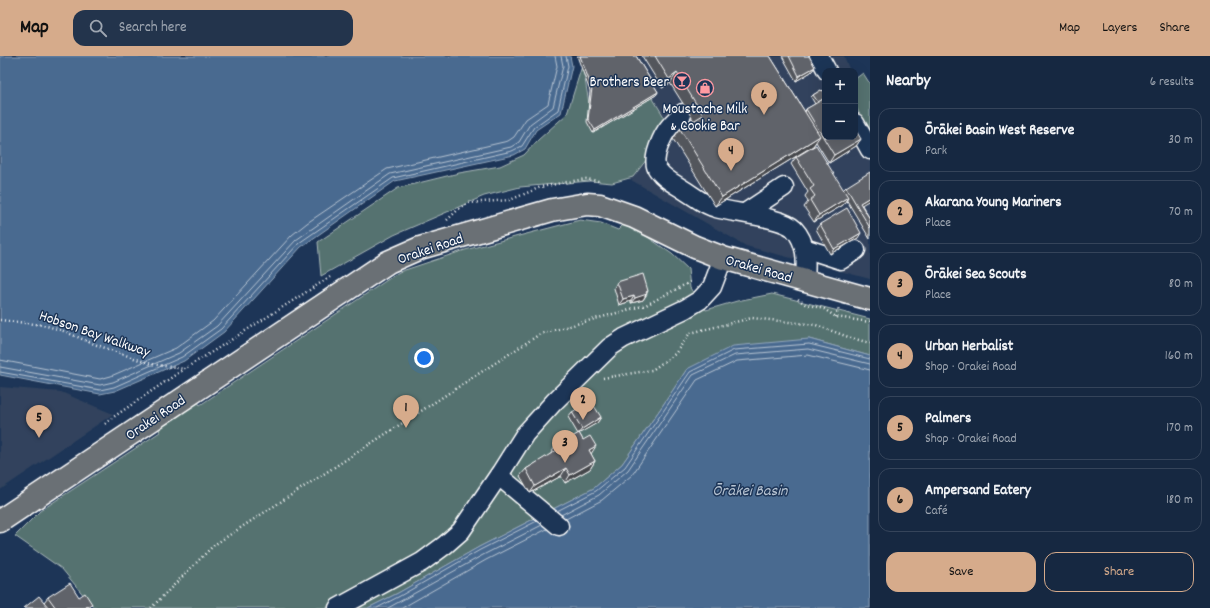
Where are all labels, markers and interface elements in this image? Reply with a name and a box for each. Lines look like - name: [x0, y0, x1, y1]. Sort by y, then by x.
- search box: [73, 10, 353, 46]
- text: Map: [20, 15, 49, 42]
- icon: search: [87, 17, 109, 39]
- text: Search here: [119, 17, 187, 39]
- text: Map: [1059, 18, 1080, 38]
- text: Layers: [1102, 18, 1137, 38]
- text: Share: [1159, 18, 1190, 38]
- map controls: [822, 68, 858, 140]
- button: +: [822, 68, 858, 104]
- text: Nearby: [886, 70, 930, 94]
- bar icon: Brothers Beer: [672, 71, 692, 91]
- place label: Brothers Beer: [589, 72, 669, 94]
- text: 6 results: [1150, 73, 1194, 92]
- shop icon: Moustache Milk & Cookie Bar: [695, 78, 715, 98]
- pin: 6: [751, 82, 777, 115]
- place label: Moustache Milk & Cookie Bar: [662, 99, 748, 138]
- button: −: [822, 104, 858, 140]
- text: Ōrākei Basin West Reserve: [925, 120, 1074, 142]
- text: 1: [899, 131, 901, 150]
- text: 30 m: [1168, 131, 1193, 150]
- pin: 4: [718, 138, 744, 171]
- text: Park: [925, 142, 947, 161]
- text: Akarana Young Mariners: [925, 192, 1062, 214]
- text: 2: [897, 203, 903, 222]
- text: 70 m: [1169, 203, 1193, 222]
- text: Place: [925, 214, 951, 233]
- street label: Orakei Road: [395, 228, 466, 271]
- street label: Orakei Road: [723, 250, 794, 290]
- text: Ōrākei Sea Scouts: [925, 264, 1026, 286]
- text: 3: [897, 275, 903, 294]
- text: 80 m: [1169, 275, 1193, 294]
- text: Place: [925, 286, 951, 305]
- street label: Hobson Bay Walkway: [36, 306, 154, 364]
- text: Urban Herbalist: [925, 336, 1013, 358]
- text: 4: [897, 347, 903, 366]
- text: 160 m: [1165, 347, 1193, 366]
- your location: [414, 348, 434, 368]
- text: Shop · Orakei Road: [925, 358, 1017, 377]
- pin: 2: [570, 387, 596, 420]
- street label: Orakei Road: [122, 390, 191, 447]
- pin: 1: [393, 395, 419, 428]
- pin: 5: [26, 405, 52, 438]
- text: Palmers: [925, 408, 971, 430]
- text: 5: [897, 419, 903, 438]
- text: 170 m: [1166, 419, 1193, 438]
- pin: 3: [552, 430, 578, 463]
- text: Shop · Orakei Road: [925, 430, 1017, 449]
- water label: Ōrākei Basin: [713, 480, 788, 503]
- text: Ampersand Eatery: [925, 480, 1031, 502]
- text: 6: [897, 491, 903, 510]
- text: 180 m: [1166, 491, 1193, 510]
- text: Café: [925, 502, 948, 521]
- button: Save: [886, 552, 1036, 592]
- button: Share: [1044, 552, 1194, 592]

